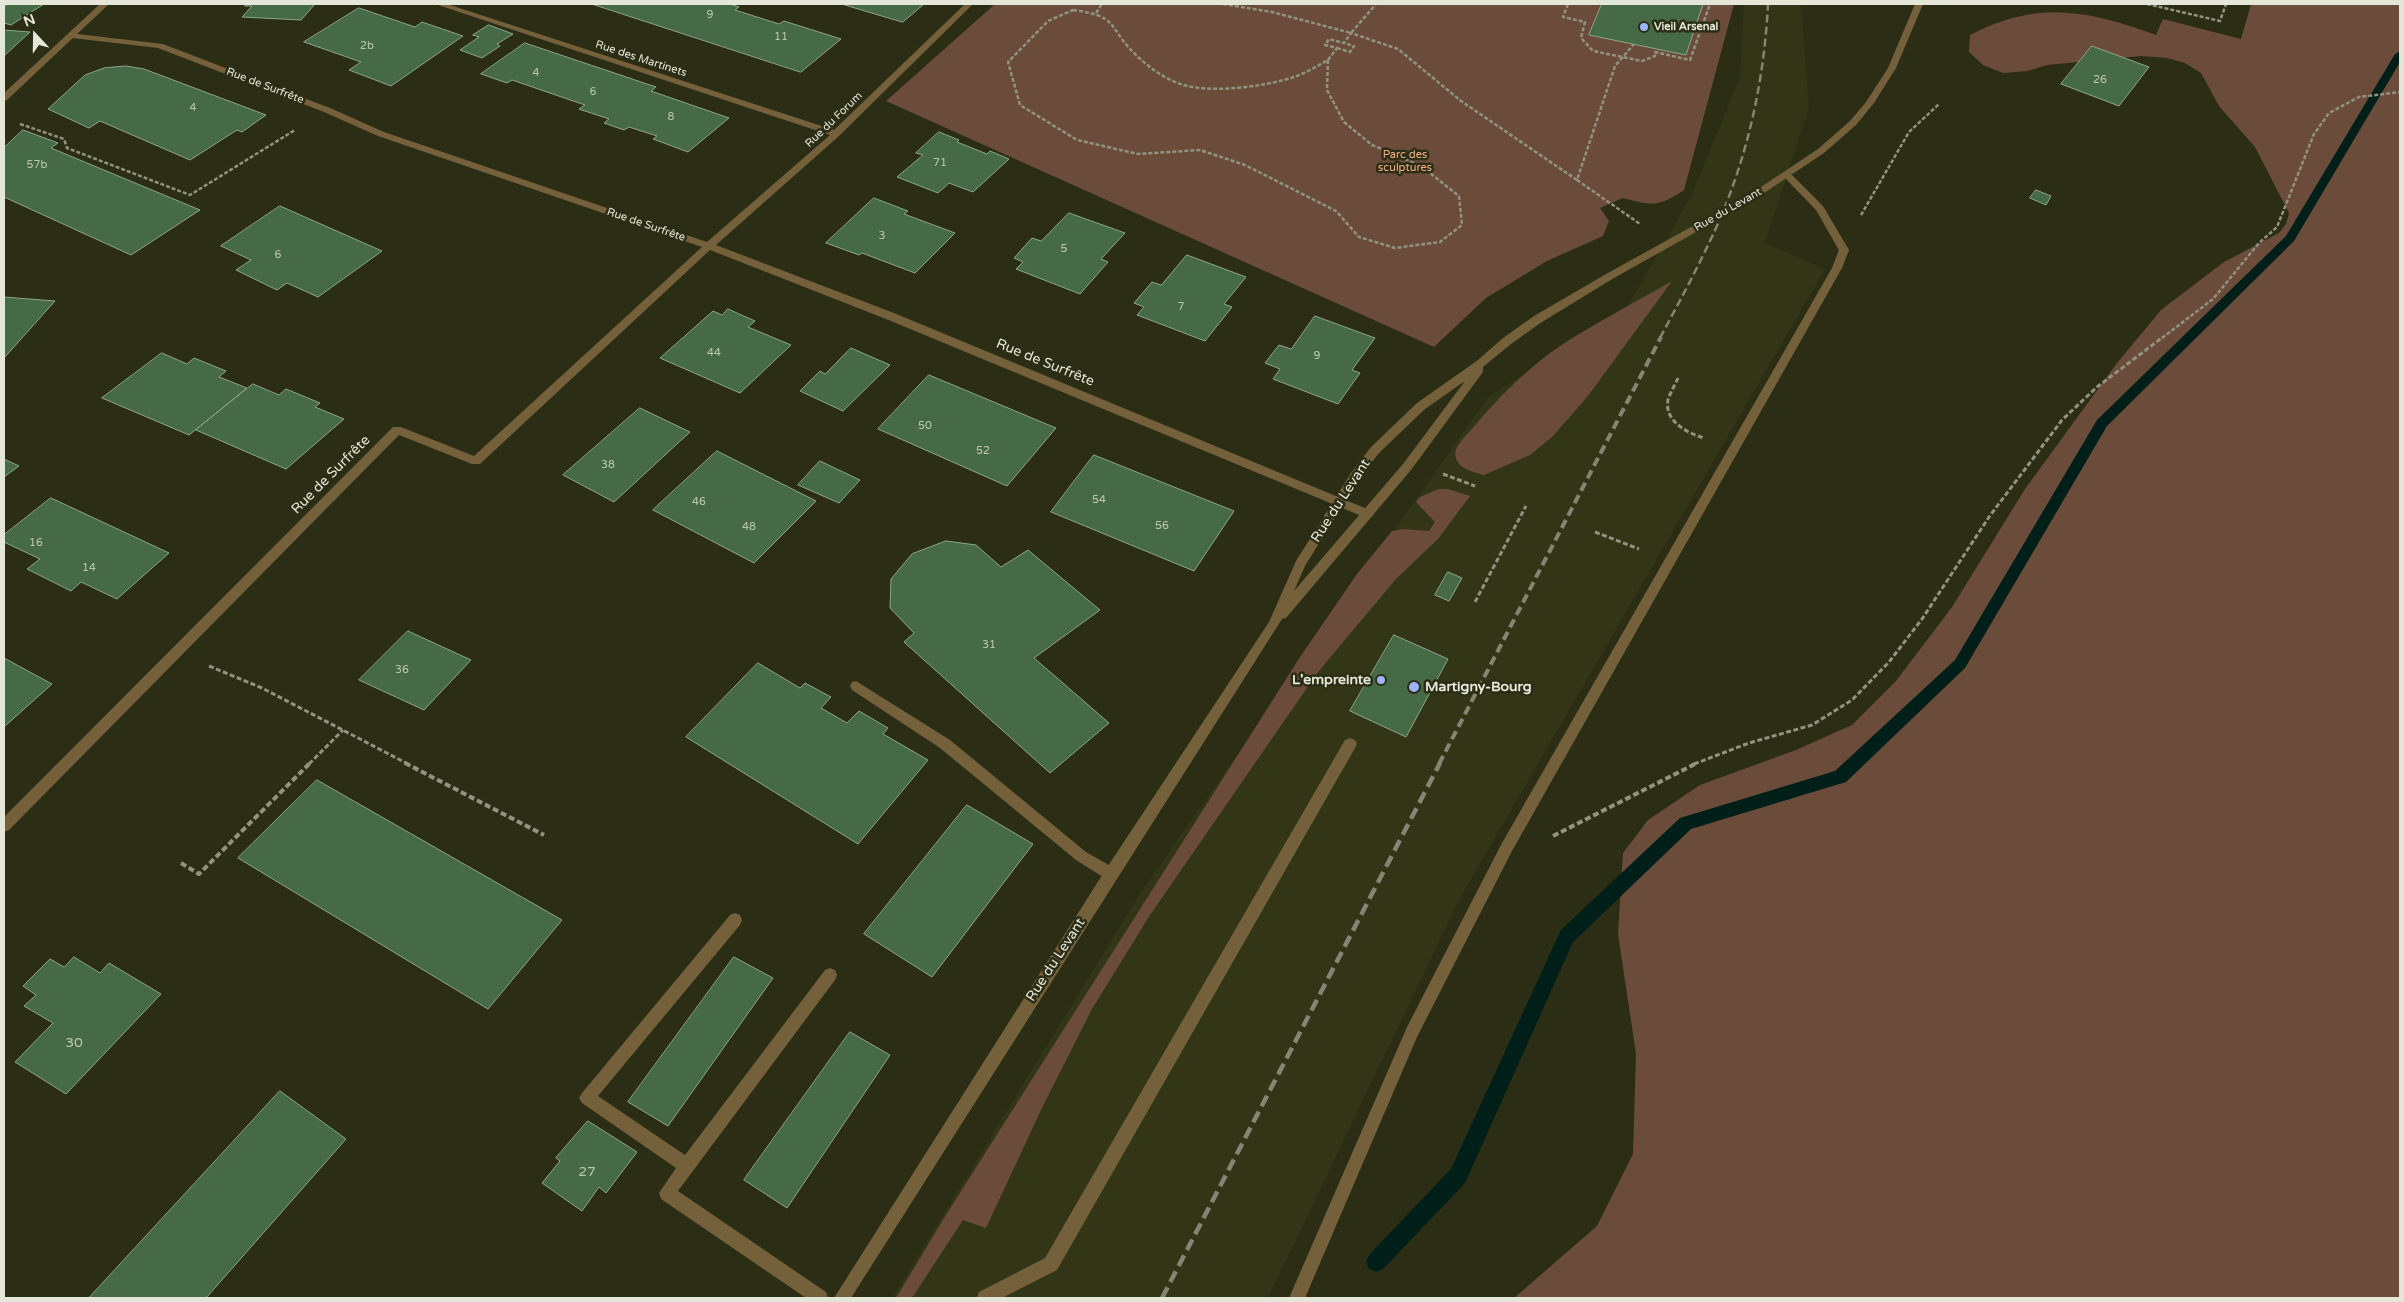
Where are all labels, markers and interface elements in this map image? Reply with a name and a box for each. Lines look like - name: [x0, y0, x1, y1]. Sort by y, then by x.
- house number: 9: [707, 8, 713, 22]
- north arrow: [10, 10, 60, 60]
- text: N: [21, 11, 38, 30]
- place label: Vieil Arsenal: [1654, 20, 1718, 34]
- marker: Vieil Arsenal: [1638, 21, 1650, 33]
- house number: 11: [774, 30, 788, 44]
- street label: Rue des Martinets: [594, 38, 688, 80]
- house number: 2b: [360, 39, 374, 53]
- street label: Rue de Surfrête: [224, 65, 306, 107]
- house number: 4: [533, 66, 539, 80]
- house number: 26: [2093, 73, 2107, 87]
- house number: 6: [590, 85, 596, 99]
- street label: Rue du Forum: [803, 90, 865, 150]
- house number: 4: [190, 101, 196, 115]
- house number: 8: [668, 110, 674, 124]
- park label: Parc des sculptures: [1378, 148, 1432, 174]
- house number: 71: [933, 156, 947, 170]
- house number: 57b: [27, 158, 47, 172]
- street label: Rue du Levant: [1692, 185, 1764, 235]
- street label: Rue de Surfrête: [605, 205, 687, 245]
- house number: 3: [879, 229, 885, 243]
- house number: 5: [1061, 242, 1067, 256]
- house number: 6: [275, 248, 281, 262]
- house number: 7: [1178, 300, 1184, 314]
- street label: Rue de Surfrête: [993, 336, 1097, 390]
- house number: 44: [707, 346, 721, 360]
- house number: 9: [1314, 349, 1320, 363]
- house number: 50: [918, 419, 932, 433]
- street label: Rue de Surfrête: [288, 432, 374, 518]
- house number: 52: [976, 444, 990, 458]
- street label: Rue du Levant: [1308, 456, 1374, 546]
- house number: 38: [601, 458, 615, 472]
- house number: 54: [1092, 493, 1106, 507]
- house number: 46: [692, 495, 706, 509]
- house number: 56: [1155, 519, 1169, 533]
- house number: 48: [742, 520, 756, 534]
- house number: 16: [29, 536, 43, 550]
- house number: 14: [82, 561, 96, 575]
- house number: 31: [982, 638, 996, 652]
- house number: 36: [395, 663, 409, 677]
- place label: L'empreinte: [1292, 672, 1371, 688]
- marker: L'empreinte: [1375, 674, 1387, 686]
- place label: Martigny-Bourg: [1425, 679, 1532, 695]
- marker: Martigny-Bourg: [1407, 680, 1421, 694]
- street label: Rue du Levant: [1023, 915, 1089, 1005]
- house number: 30: [65, 1035, 83, 1051]
- house number: 27: [578, 1164, 596, 1180]

